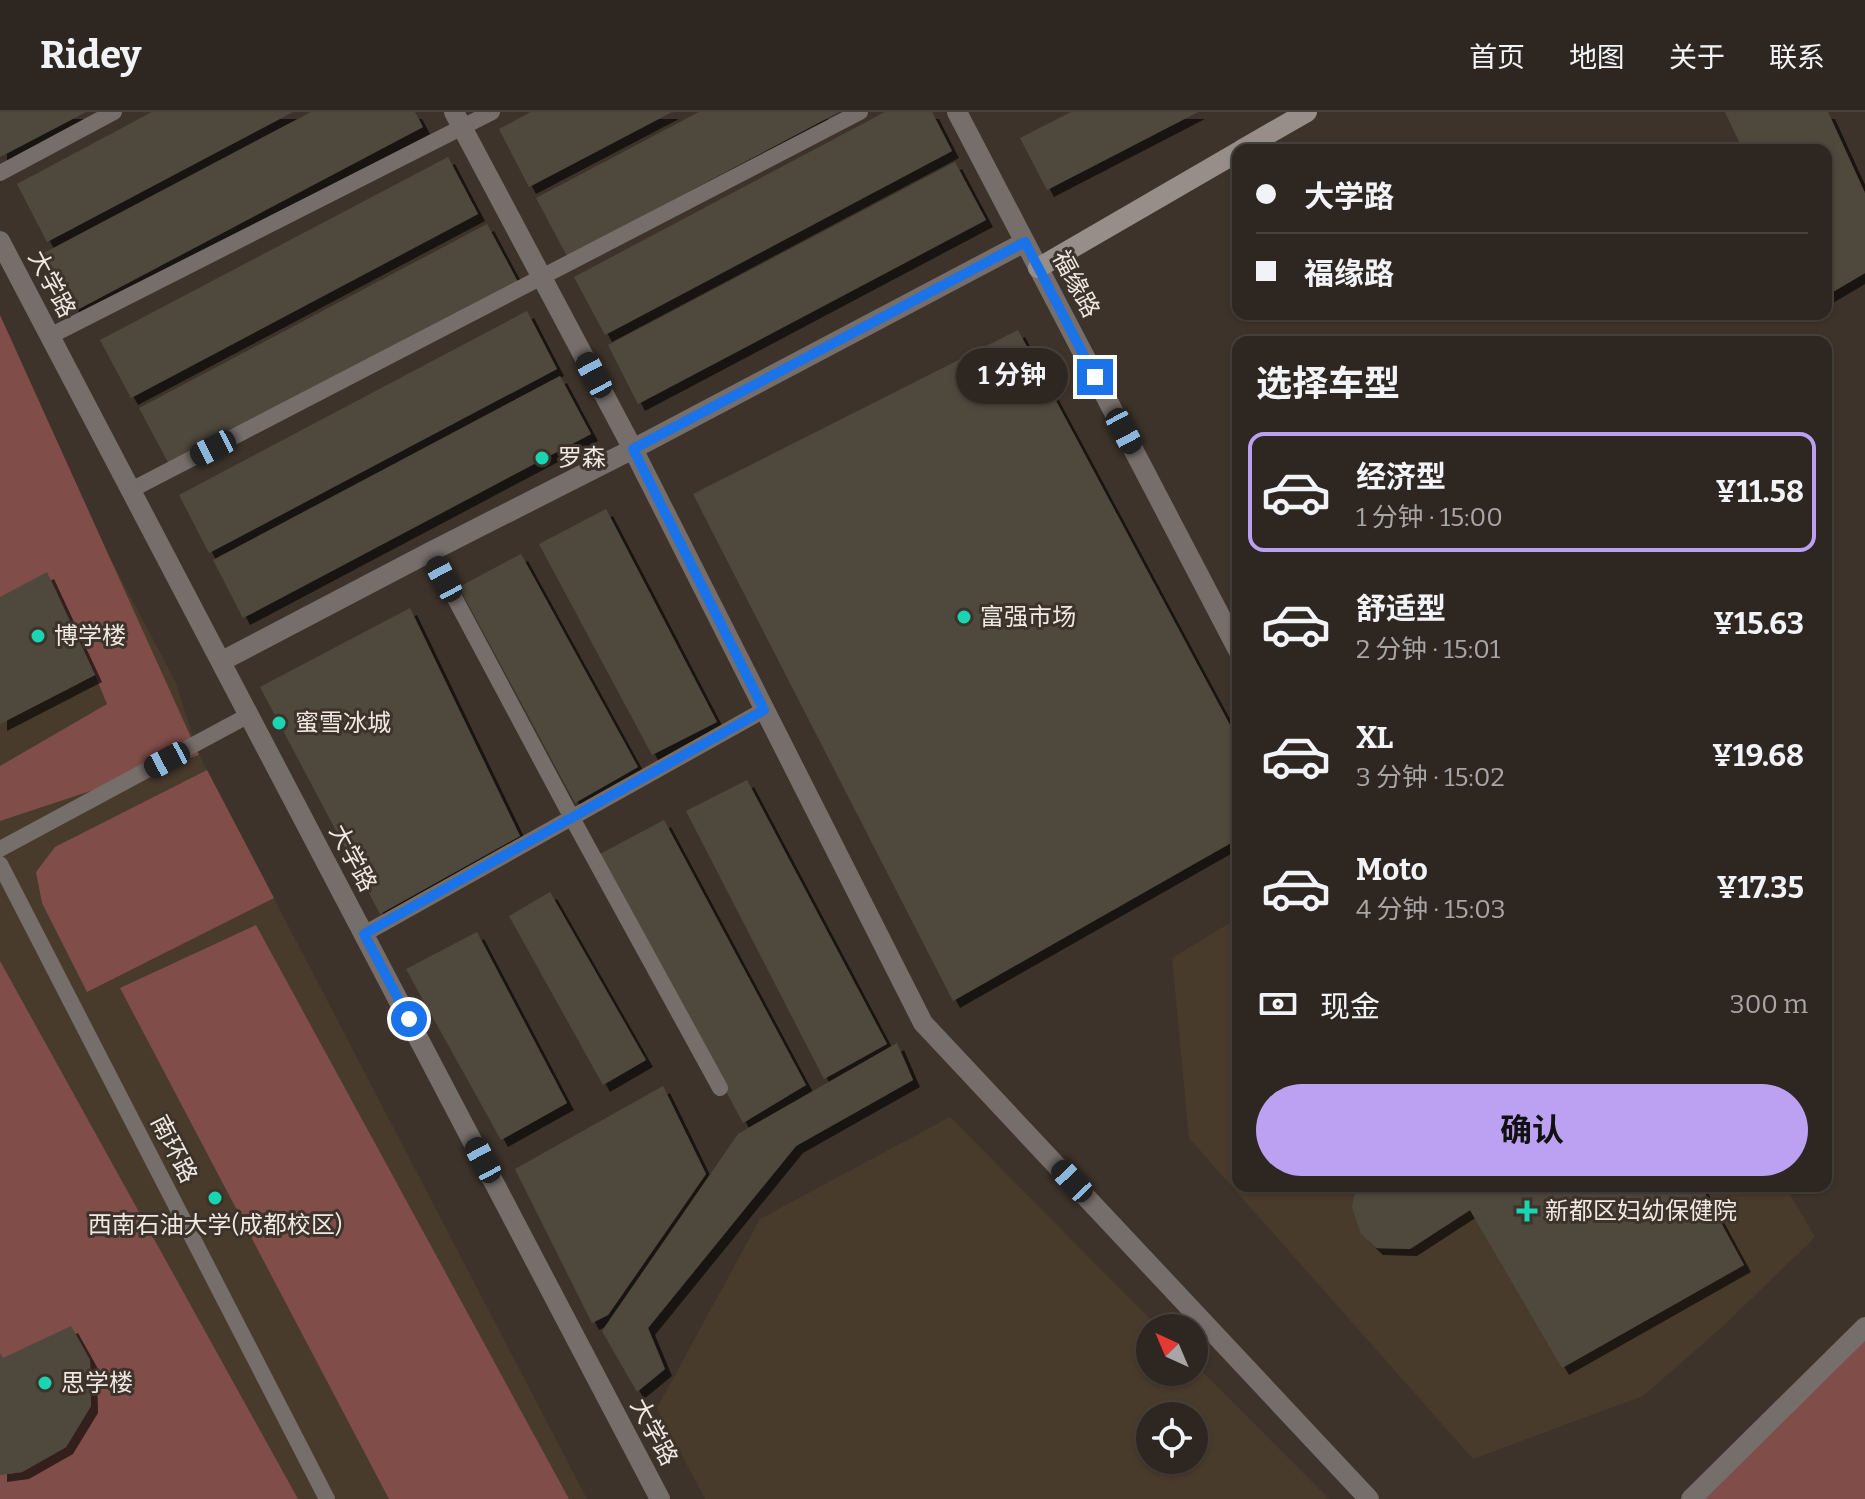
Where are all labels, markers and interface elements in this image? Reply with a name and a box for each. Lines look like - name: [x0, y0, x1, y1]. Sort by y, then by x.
- text: Ridey: [40, 32, 141, 78]
- text: 首页: [1469, 41, 1525, 74]
- text: 地图: [1569, 41, 1625, 74]
- text: 关于: [1669, 41, 1725, 74]
- text: 联系: [1769, 41, 1825, 74]
- text: 大学路: [1304, 179, 1394, 215]
- street label: 大学路: [23, 246, 81, 322]
- street label: 福缘路: [1047, 246, 1105, 322]
- text: 福缘路: [1304, 256, 1394, 292]
- car: [572, 348, 616, 402]
- callout: 1 分钟: [955, 349, 1067, 405]
- route end: [1077, 359, 1113, 395]
- text: 1 分钟: [978, 360, 1046, 391]
- text: 选择车型: [1256, 362, 1400, 406]
- car: [1102, 404, 1146, 458]
- car: [186, 426, 240, 470]
- place label: 罗森: [558, 444, 606, 472]
- marker: 罗森: [533, 449, 551, 467]
- icon: car: [1260, 456, 1332, 528]
- text: 经济型: [1356, 459, 1446, 495]
- text: ¥11.58: [1716, 474, 1804, 510]
- text: 1 分钟 · 15:00: [1356, 502, 1503, 533]
- car: [422, 552, 466, 606]
- icon: car: [1260, 588, 1332, 660]
- text: 舒适型: [1356, 591, 1446, 627]
- place label: 富强市场: [980, 603, 1076, 631]
- text: ¥15.63: [1713, 606, 1804, 642]
- marker: 富强市场: [955, 608, 973, 626]
- place label: 博学楼: [54, 622, 126, 650]
- marker: 博学楼: [29, 627, 47, 645]
- text: 2 分钟 · 15:01: [1356, 634, 1500, 665]
- place label: 蜜雪冰城: [295, 709, 391, 737]
- marker: 蜜雪冰城: [270, 714, 288, 732]
- icon: car: [1260, 720, 1332, 792]
- text: XL: [1356, 720, 1393, 756]
- car: [140, 738, 194, 782]
- text: ¥19.68: [1712, 738, 1804, 774]
- text: 3 分钟 · 15:02: [1356, 762, 1505, 793]
- street label: 大学路: [324, 820, 382, 896]
- icon: car: [1260, 852, 1332, 924]
- text: Moto: [1356, 852, 1428, 888]
- text: ¥17.35: [1717, 870, 1804, 906]
- text: 4 分钟 · 15:03: [1356, 894, 1506, 925]
- icon: cash: [1256, 982, 1300, 1026]
- text: 现金: [1320, 989, 1380, 1025]
- text: 300 m: [1730, 989, 1808, 1020]
- route start: [391, 1001, 427, 1037]
- button: 确认: [1256, 1084, 1808, 1176]
- street label: 南环路: [145, 1111, 203, 1187]
- car: [461, 1133, 505, 1187]
- car: [1047, 1155, 1097, 1207]
- marker: 西南石油大学(成都校区): [206, 1189, 224, 1207]
- place label: 新都区妇幼保健院: [1545, 1197, 1737, 1225]
- marker: 新都区妇幼保健院: [1516, 1200, 1538, 1222]
- place label: 西南石油大学(成都校区): [88, 1211, 342, 1239]
- north arrow: [1136, 1314, 1208, 1386]
- map controls: [1136, 1314, 1208, 1474]
- place label: 思学楼: [61, 1369, 133, 1397]
- marker: 思学楼: [36, 1374, 54, 1392]
- street label: 大学路: [625, 1394, 683, 1470]
- button: locate: [1136, 1402, 1208, 1474]

